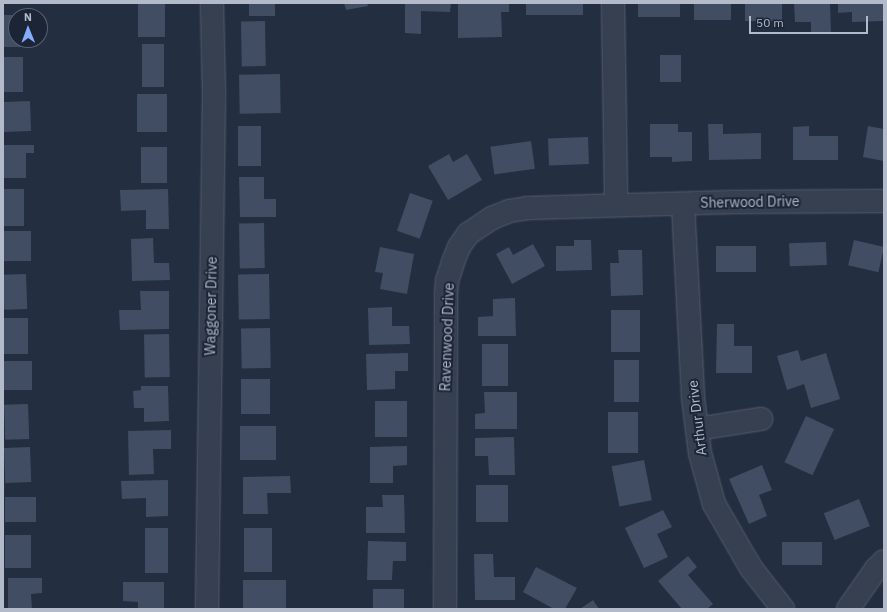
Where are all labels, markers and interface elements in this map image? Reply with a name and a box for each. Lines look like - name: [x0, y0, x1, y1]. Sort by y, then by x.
- north arrow: [8, 8, 48, 48]
- scale bar: [751, 8, 870, 34]
- text: N: [24, 10, 32, 24]
- text: 50 m: [756, 15, 784, 30]
- street label: Sherwood Drive: [700, 193, 800, 211]
- street label: Waggoner Drive: [202, 256, 220, 356]
- street label: Ravenwood Drive: [437, 282, 457, 392]
- street label: Arthur Drive: [684, 379, 710, 457]

